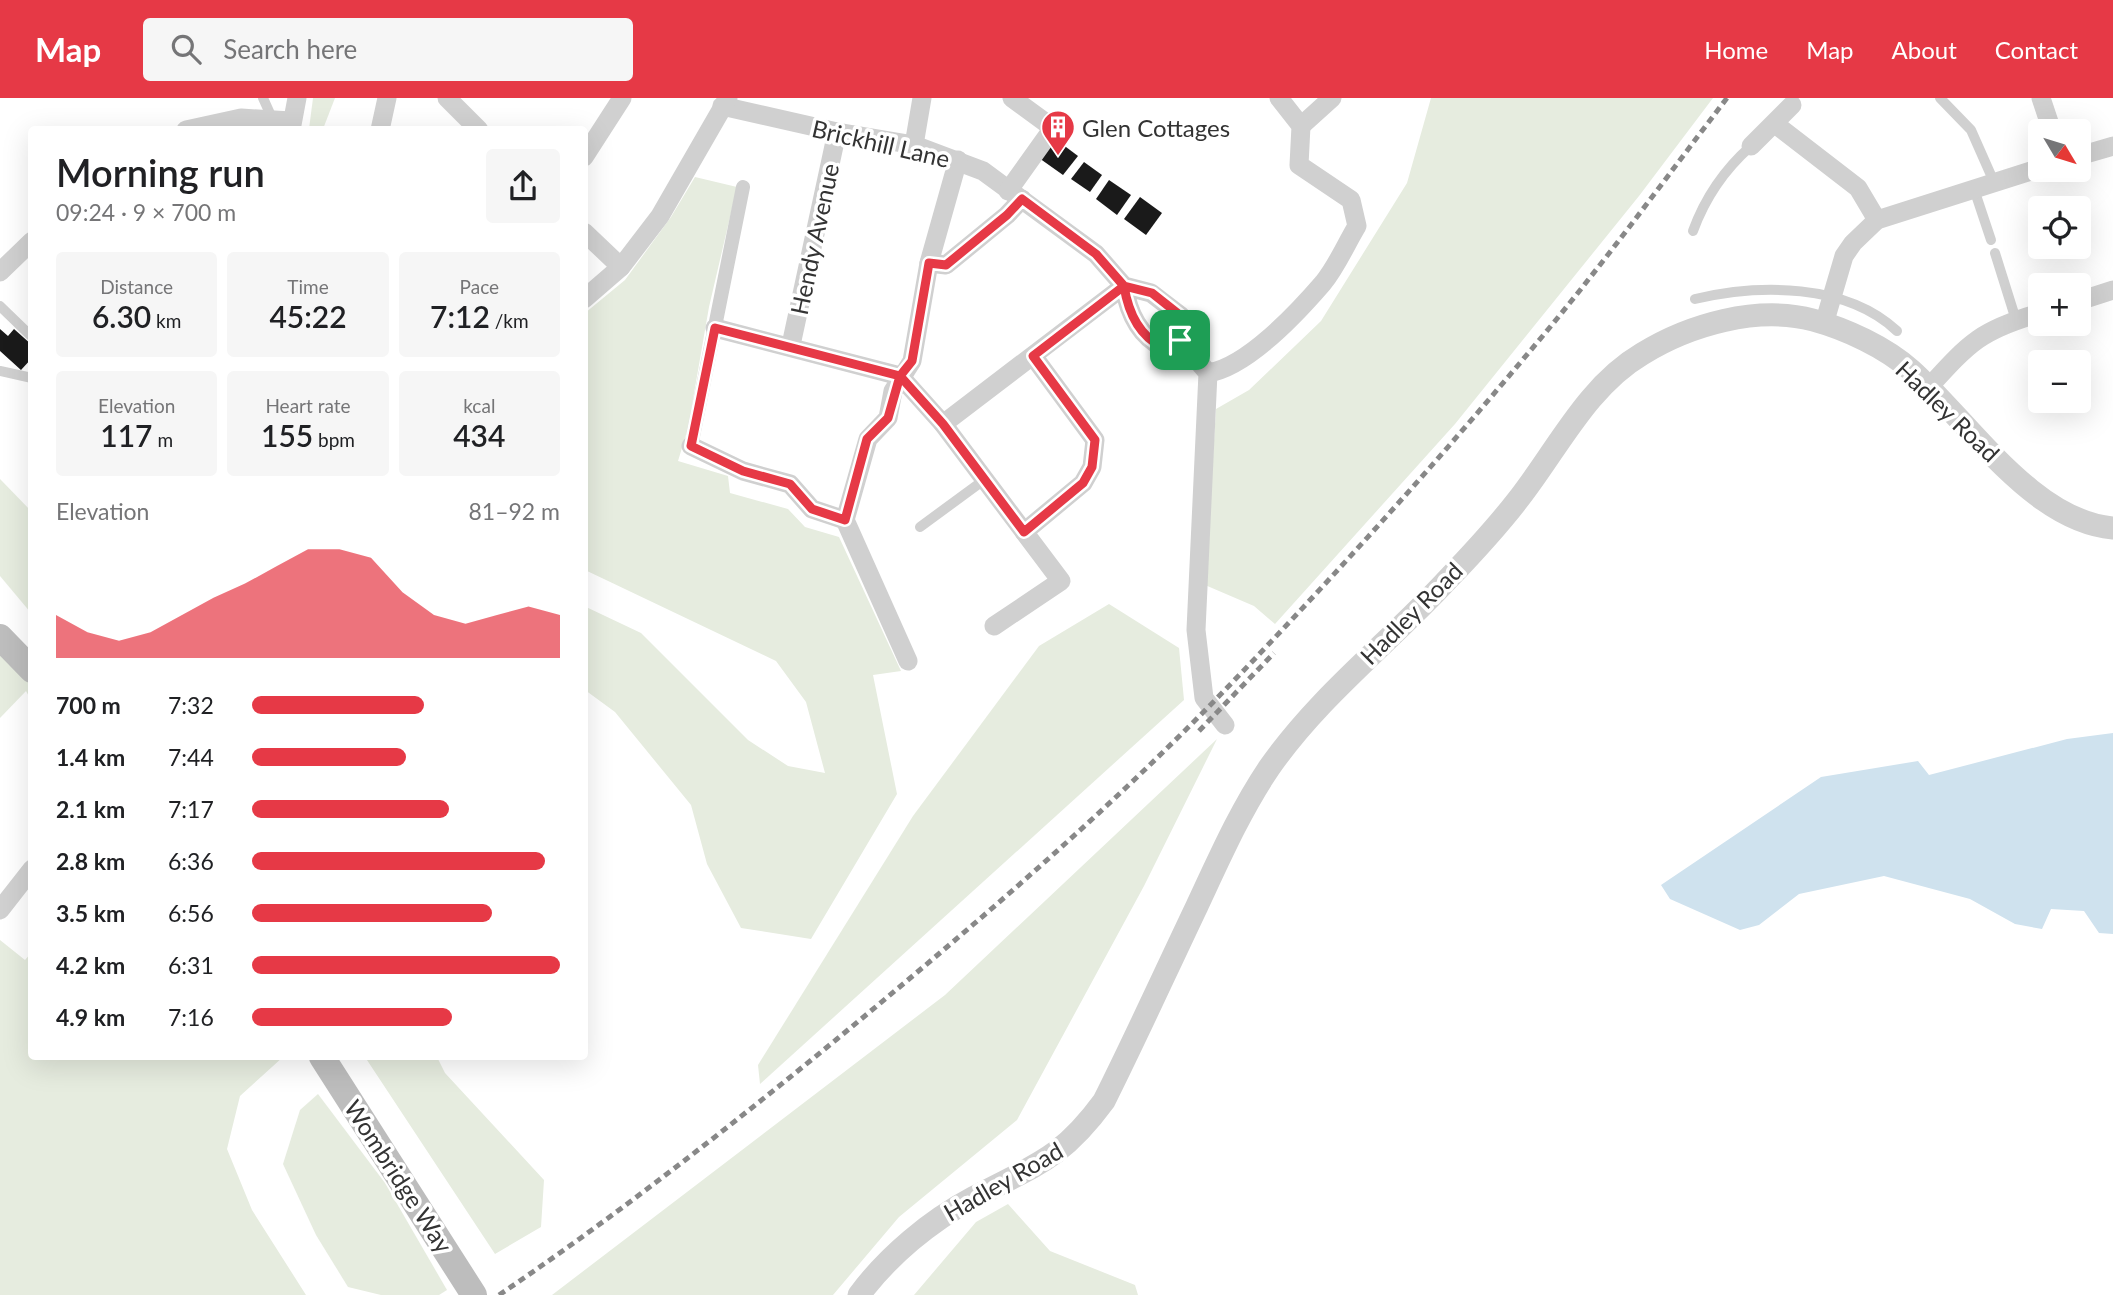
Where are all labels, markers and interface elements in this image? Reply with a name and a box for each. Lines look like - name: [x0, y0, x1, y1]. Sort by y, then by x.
- search box: [143, 18, 633, 81]
- text: Map: [35, 29, 101, 69]
- icon: search: [167, 30, 205, 68]
- text: Search here: [223, 33, 357, 65]
- text: Home: [1704, 35, 1768, 64]
- text: Map: [1806, 35, 1854, 64]
- text: About: [1892, 35, 1957, 64]
- text: Contact: [1995, 35, 2078, 64]
- building icon: Glen Cottages: [1039, 108, 1077, 157]
- street label: Brickhill Lane: [809, 113, 953, 173]
- place label: Glen Cottages: [1082, 113, 1230, 142]
- north arrow: [2028, 119, 2091, 182]
- map controls: [2028, 119, 2091, 413]
- text: Morning run: [56, 149, 265, 195]
- button: share: [486, 149, 560, 223]
- street label: Hendy Avenue: [784, 161, 844, 317]
- button: locate: [2028, 196, 2091, 259]
- text: 09:24 · 9 × 700 m: [56, 198, 236, 226]
- button: +: [2028, 273, 2091, 336]
- text: Distance: [100, 275, 173, 298]
- text: Time: [287, 275, 329, 298]
- text: Pace: [460, 275, 499, 298]
- text: 6.30: [92, 298, 151, 334]
- text: 45:22: [269, 298, 347, 334]
- text: 7:12: [430, 298, 490, 334]
- text: km: [151, 309, 181, 332]
- text: /km: [490, 309, 529, 332]
- pin: [1150, 310, 1210, 370]
- icon: arrive: [1161, 321, 1199, 359]
- button: −: [2028, 350, 2091, 413]
- street label: Hadley Road: [1890, 355, 2006, 467]
- text: Elevation: [98, 394, 175, 417]
- text: Heart rate: [265, 394, 351, 417]
- text: kcal: [463, 394, 495, 417]
- text: 117: [100, 417, 153, 453]
- text: 155: [261, 417, 313, 453]
- text: 434: [453, 417, 505, 453]
- text: m: [153, 428, 173, 451]
- text: bpm: [313, 428, 355, 451]
- text: Elevation: [56, 497, 149, 525]
- text: 81–92 m: [468, 497, 560, 525]
- street label: Hadley Road: [1354, 556, 1468, 670]
- text: 700 m: [56, 691, 121, 719]
- text: 7:32: [168, 691, 214, 719]
- text: 1.4 km: [56, 743, 125, 771]
- text: 7:44: [168, 743, 214, 771]
- text: 2.1 km: [56, 795, 125, 823]
- text: 7:17: [168, 795, 214, 823]
- text: 2.8 km: [56, 847, 125, 875]
- text: 6:36: [168, 847, 214, 875]
- text: 3.5 km: [56, 899, 125, 927]
- text: 6:56: [168, 899, 214, 927]
- text: 4.2 km: [56, 951, 125, 979]
- text: 6:31: [168, 951, 214, 979]
- text: 4.9 km: [56, 1003, 125, 1031]
- text: 7:16: [168, 1003, 214, 1031]
- street label: Wombridge Way: [339, 1094, 460, 1258]
- street label: Hadley Road: [938, 1135, 1068, 1227]

